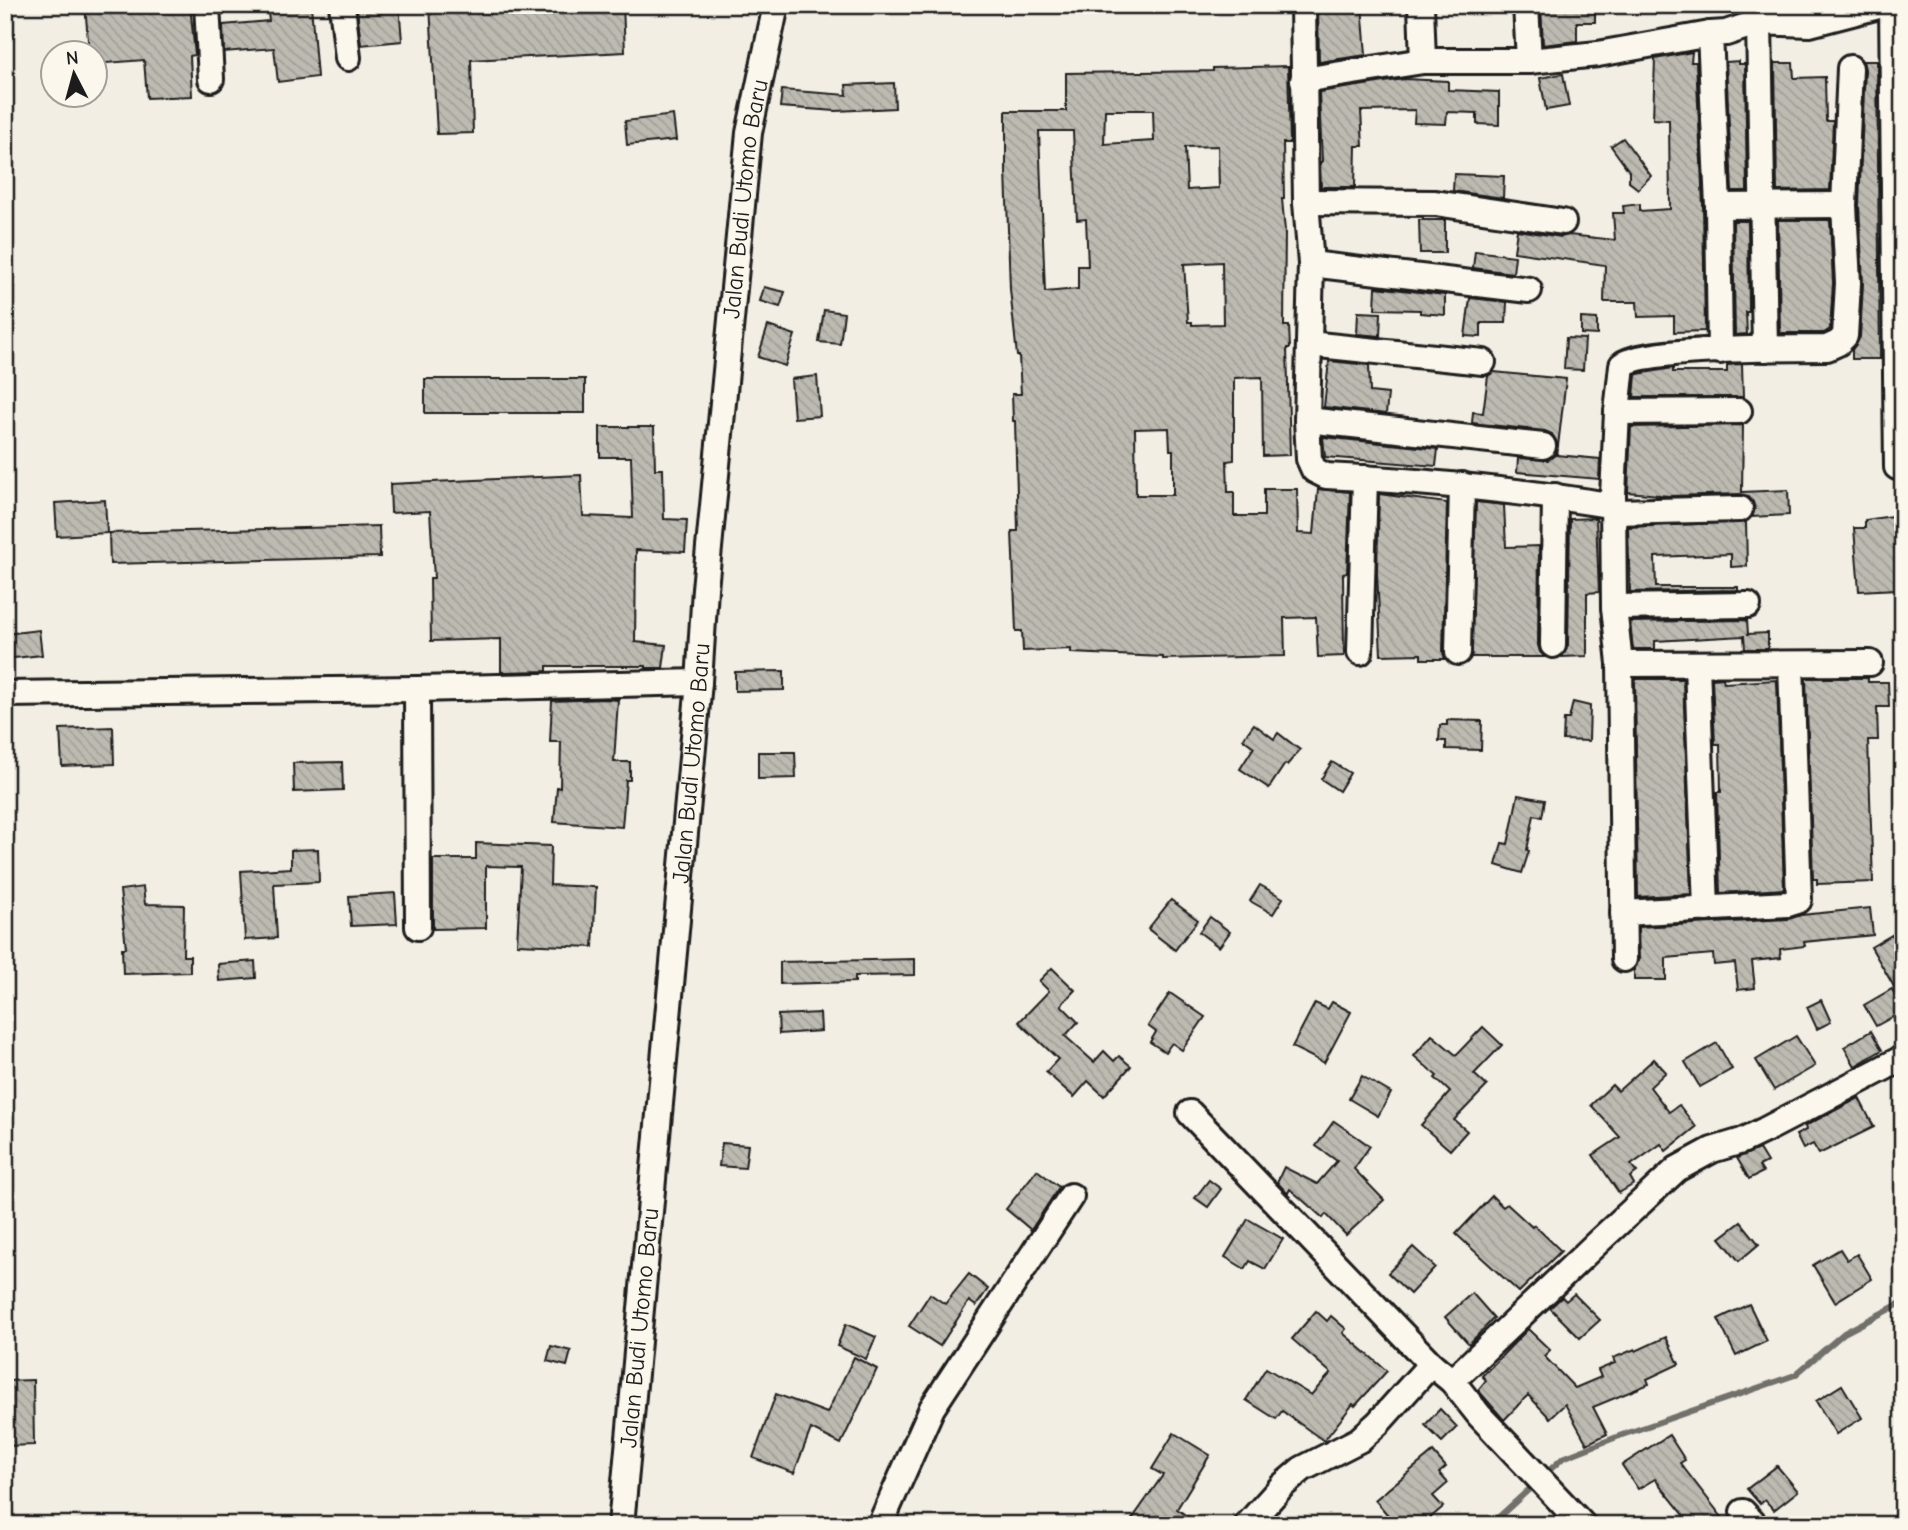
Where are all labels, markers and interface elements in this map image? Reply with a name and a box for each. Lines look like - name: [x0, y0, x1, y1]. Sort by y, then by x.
- north arrow: [38, 38, 108, 108]
- text: N: [65, 47, 80, 70]
- street label: Jalan Budi Utomo Baru: [717, 77, 774, 320]
- street label: Jalan Budi Utomo Baru: [666, 642, 715, 884]
- street label: Jalan Budi Utomo Baru: [614, 1207, 664, 1449]

